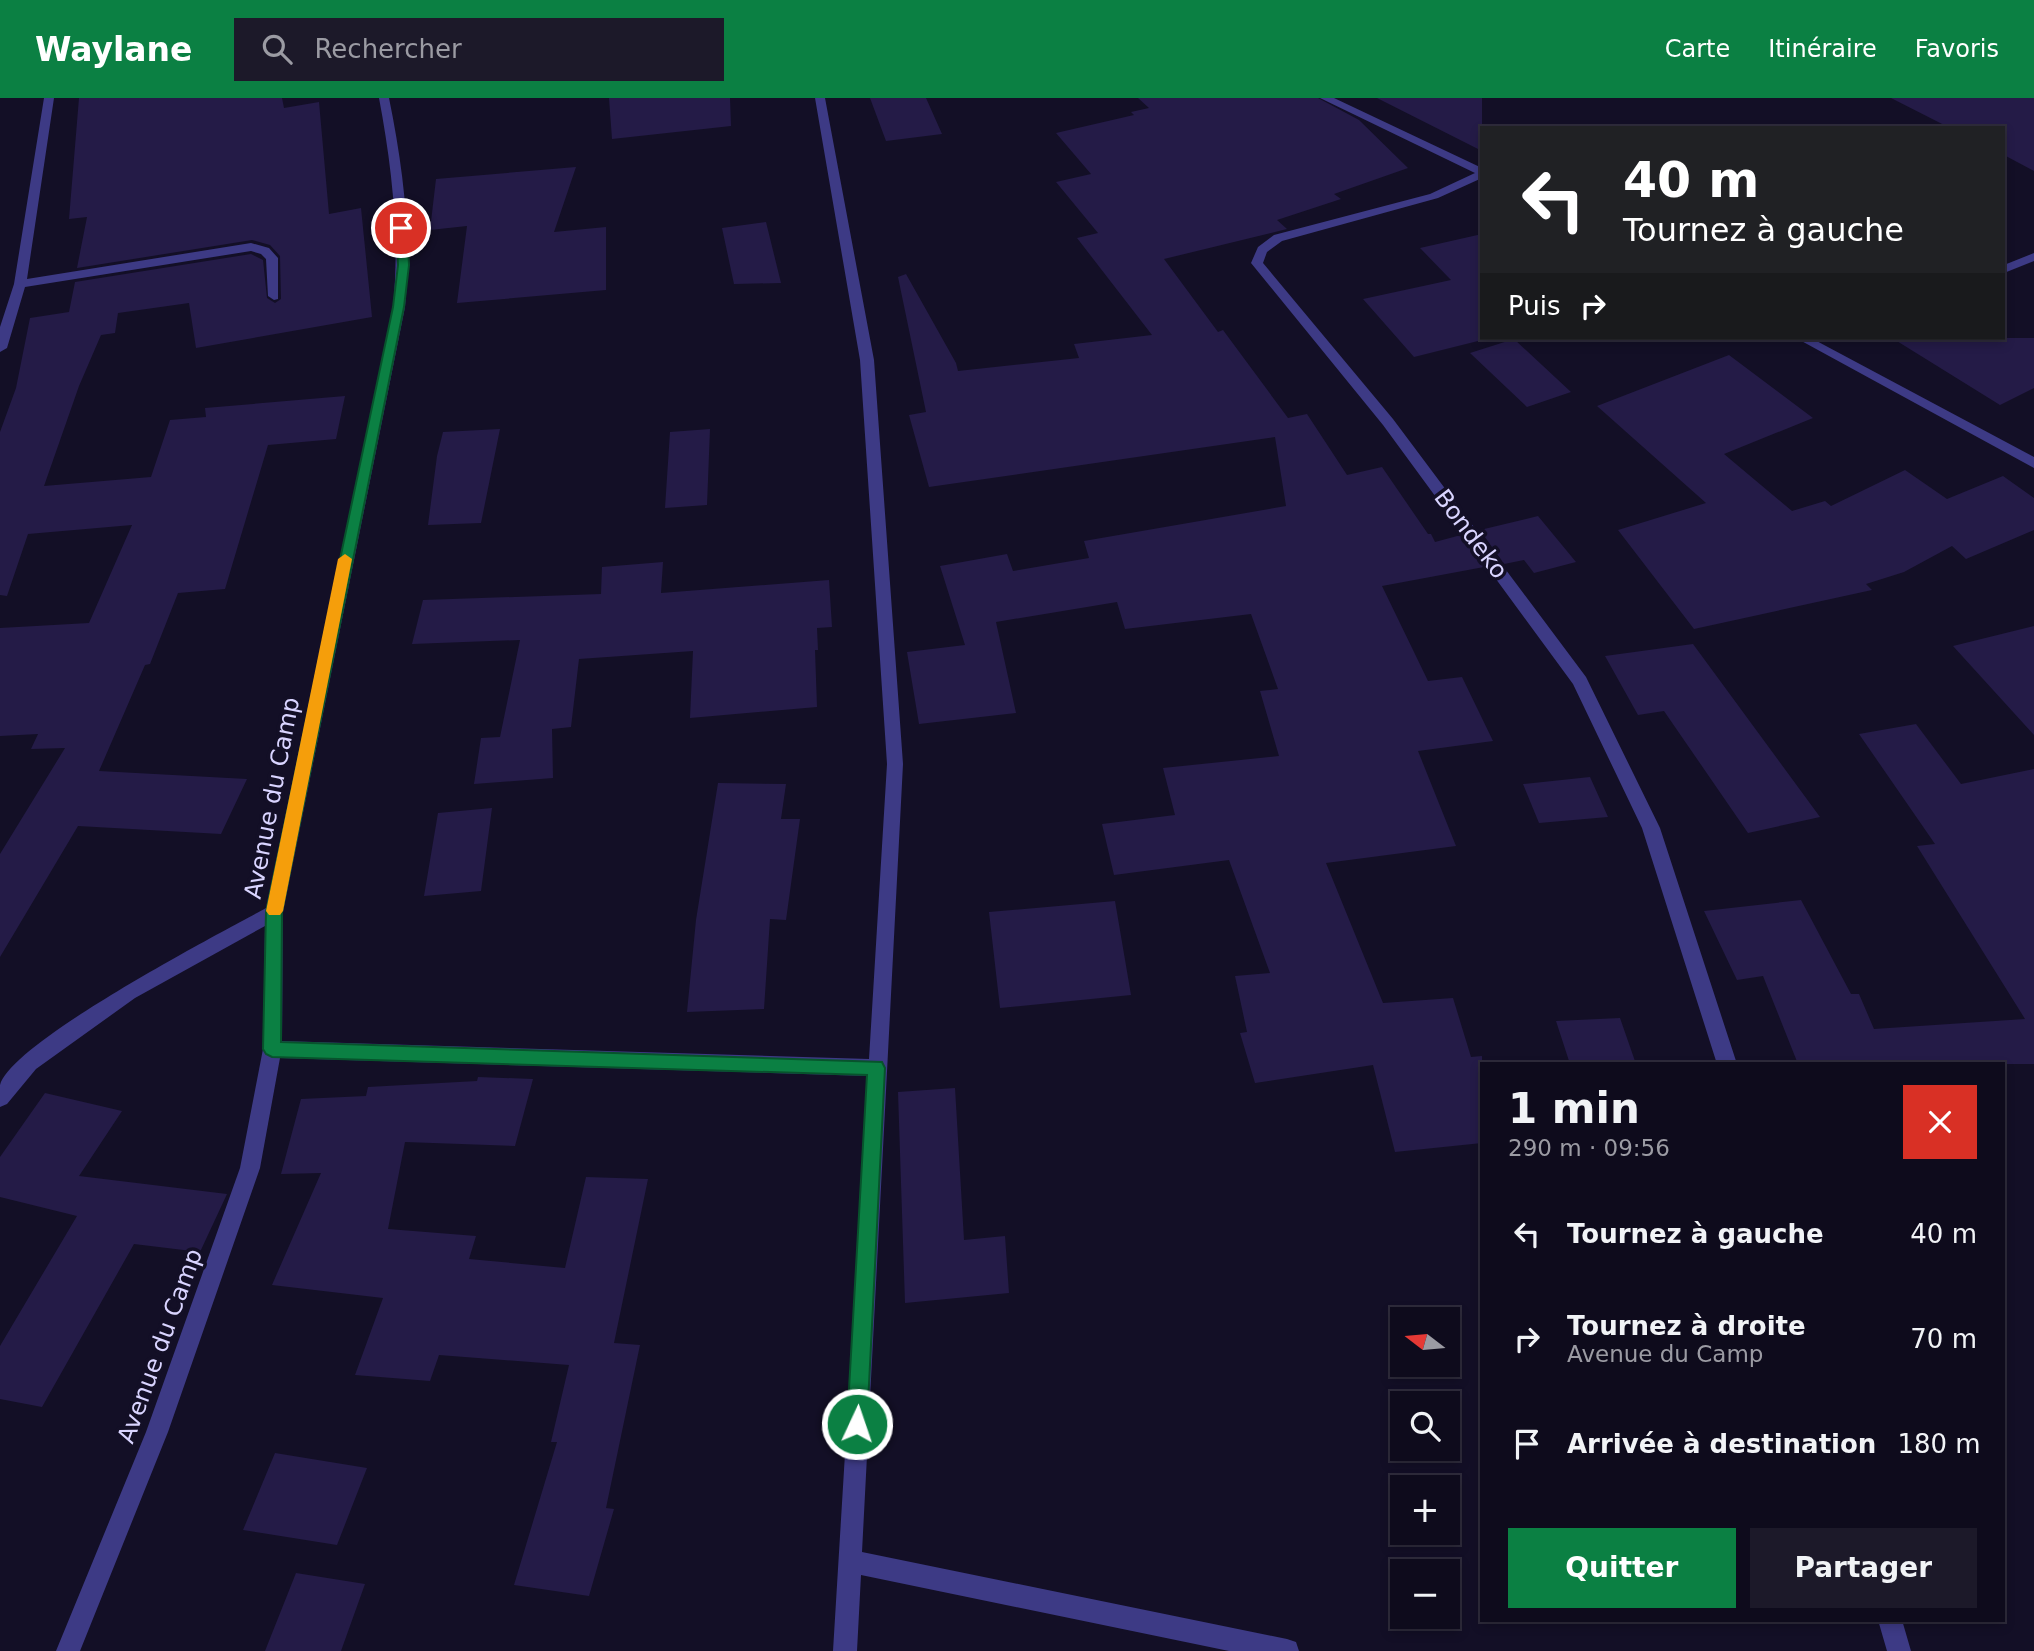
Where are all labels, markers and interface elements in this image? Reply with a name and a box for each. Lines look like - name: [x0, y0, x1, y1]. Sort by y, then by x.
- search box: [234, 18, 724, 81]
- text: Waylane: [35, 30, 192, 69]
- icon: search: [258, 30, 296, 68]
- text: Rechercher: [314, 34, 462, 64]
- text: Carte: [1665, 35, 1730, 63]
- text: Itinéraire: [1768, 35, 1877, 63]
- text: Favoris: [1915, 35, 1999, 63]
- text: 40 m: [1623, 152, 1759, 209]
- icon: left: [1508, 154, 1599, 245]
- pin: [371, 198, 431, 258]
- icon: arrive: [382, 209, 420, 247]
- text: Tournez à gauche: [1623, 211, 1904, 249]
- icon: right: [1574, 287, 1612, 325]
- text: Puis: [1508, 291, 1560, 321]
- street label: Bondeko: [1428, 484, 1514, 584]
- street label: Avenue du Camp: [239, 695, 305, 901]
- text: 1 min: [1508, 1084, 1640, 1133]
- button: close: [1903, 1085, 1977, 1159]
- text: 290 m · 09:56: [1508, 1135, 1670, 1161]
- icon: left: [1508, 1215, 1546, 1253]
- text: Tournez à gauche: [1567, 1219, 1824, 1249]
- text: 40 m: [1910, 1219, 1977, 1249]
- street label: Avenue du Camp: [112, 1245, 208, 1447]
- north arrow: [1390, 1307, 1460, 1377]
- map controls: [1390, 1307, 1460, 1629]
- text: Tournez à droite: [1567, 1311, 1806, 1341]
- icon: right: [1508, 1320, 1546, 1358]
- text: 70 m: [1910, 1324, 1977, 1354]
- text: Avenue du Camp: [1567, 1341, 1763, 1367]
- position arrow: [820, 1387, 894, 1461]
- button: search: [1390, 1391, 1460, 1461]
- icon: arrive: [1508, 1425, 1546, 1463]
- text: Arrivée à destination: [1567, 1429, 1876, 1459]
- text: 180 m: [1897, 1429, 1981, 1459]
- button: +: [1390, 1475, 1460, 1545]
- button: Quitter: [1508, 1528, 1736, 1608]
- button: Partager: [1750, 1528, 1977, 1608]
- button: −: [1390, 1559, 1460, 1629]

